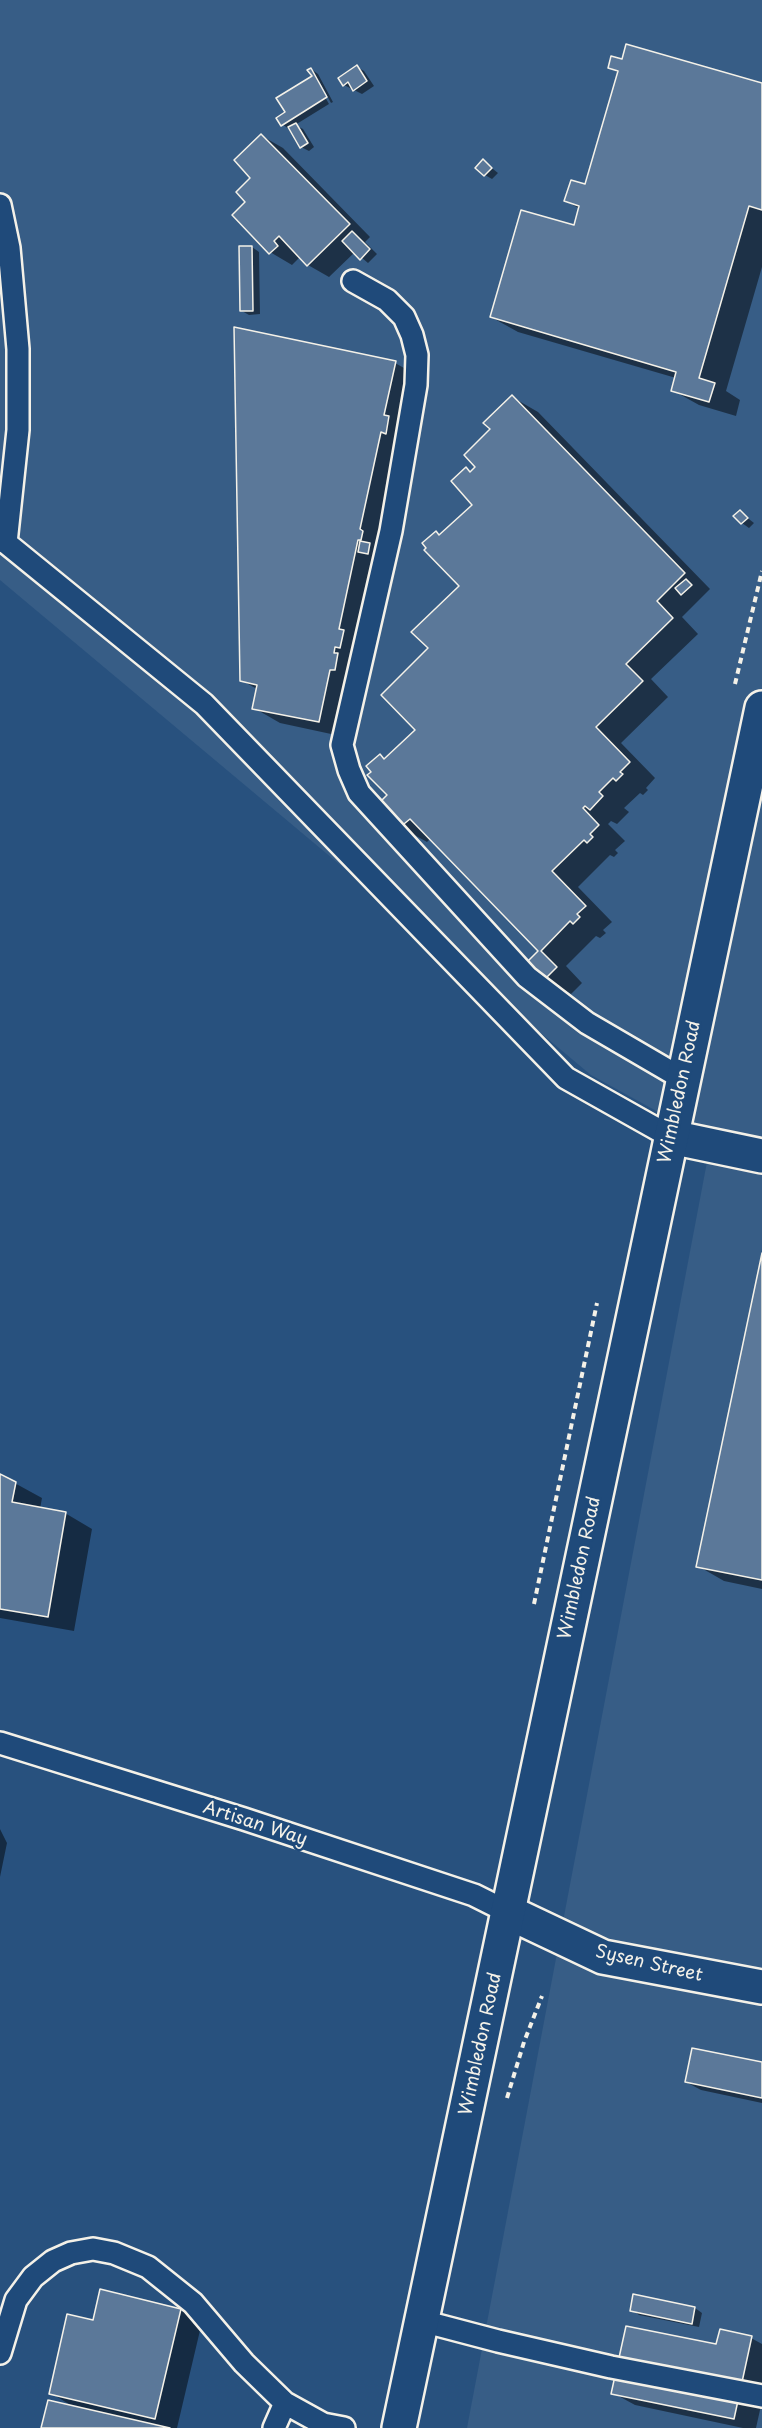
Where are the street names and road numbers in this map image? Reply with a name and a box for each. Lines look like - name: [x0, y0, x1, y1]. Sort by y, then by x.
- street label: Wimbledon Road: [654, 1019, 706, 1165]
- street label: Wimbledon Road: [554, 1495, 606, 1641]
- street label: Artisan Way: [200, 1797, 310, 1851]
- street label: Sysen Street: [593, 1941, 705, 1987]
- street label: Wimbledon Road: [455, 1971, 507, 2117]

